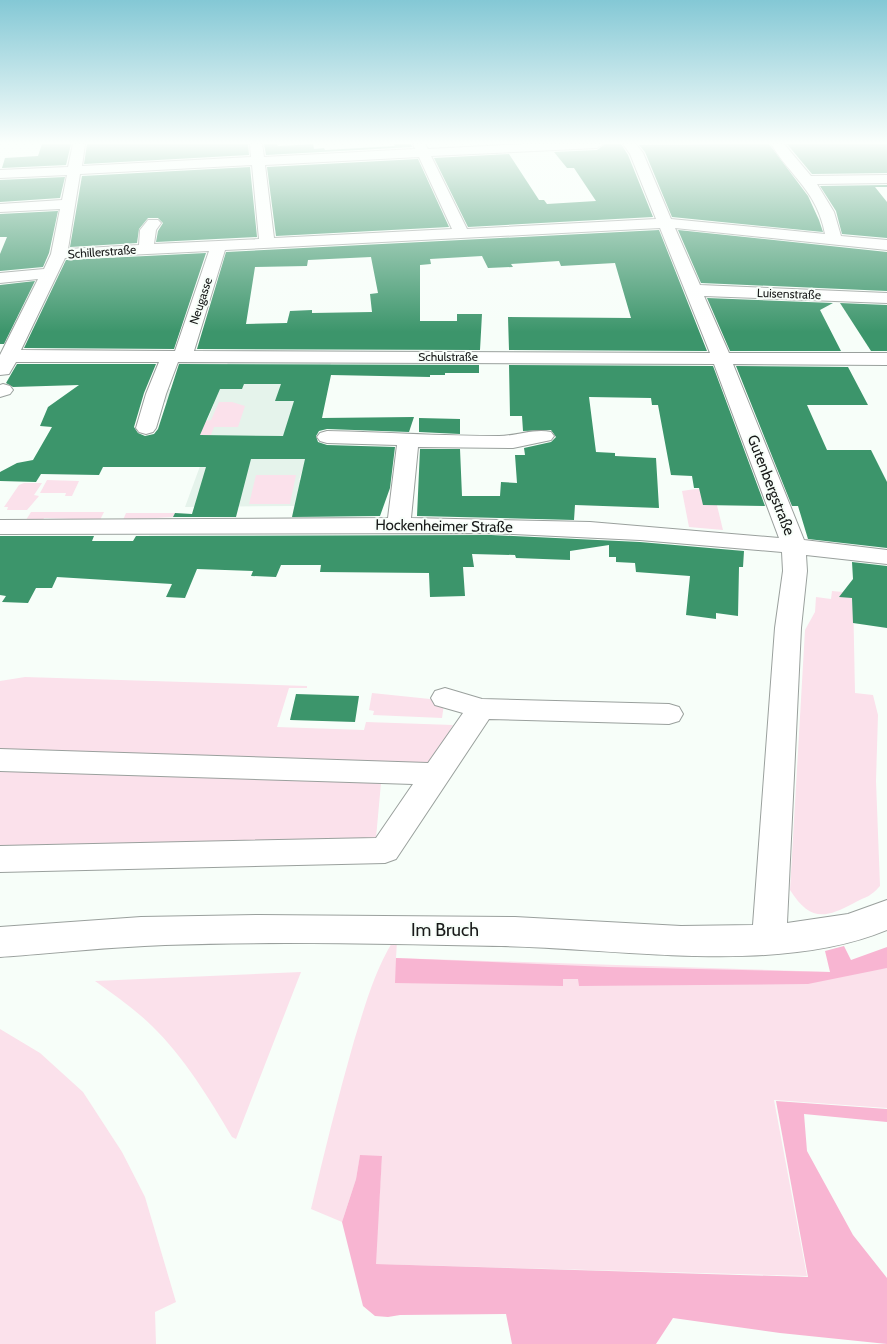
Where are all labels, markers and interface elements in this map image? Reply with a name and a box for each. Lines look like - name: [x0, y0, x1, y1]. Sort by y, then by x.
- street label: Schillerstraße: [67, 242, 137, 261]
- street label: Neugasse: [186, 275, 215, 326]
- street label: Luisenstraße: [757, 285, 821, 302]
- street label: Schulstraße: [418, 349, 478, 364]
- street label: Gutenbergstraße: [744, 432, 799, 538]
- street label: Hockenheimer Straße: [375, 516, 513, 536]
- street label: Im Bruch: [411, 919, 479, 941]

